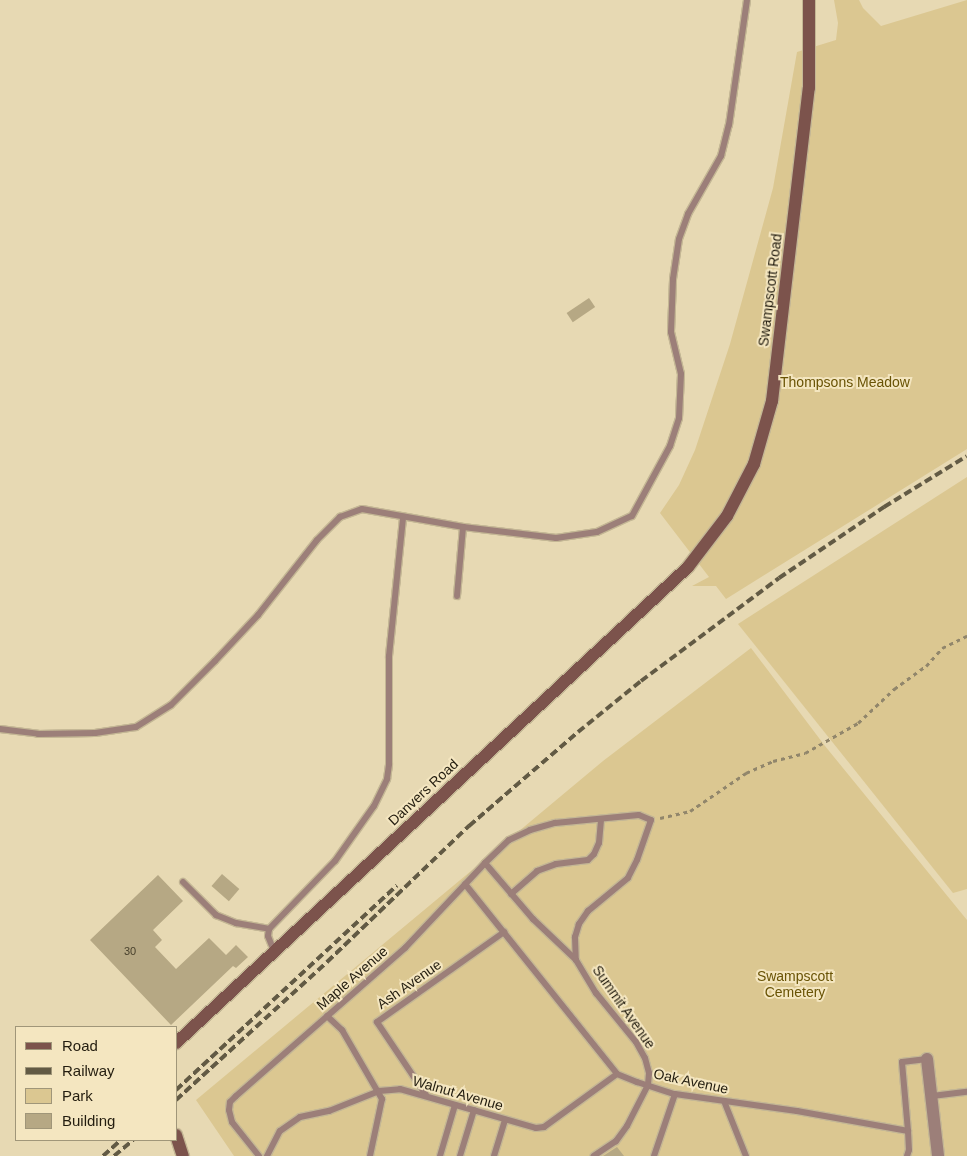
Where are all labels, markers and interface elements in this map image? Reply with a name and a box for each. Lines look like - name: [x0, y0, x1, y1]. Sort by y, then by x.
- street label: Swampscott Road: [755, 233, 785, 347]
- park label: Thompsons Meadow: [780, 374, 910, 390]
- street label: Danvers Road: [385, 755, 461, 829]
- street label: Maple Avenue: [313, 942, 391, 1014]
- house number: 30: [124, 944, 136, 958]
- street label: Ash Avenue: [373, 956, 445, 1012]
- street label: Summit Avenue: [589, 962, 659, 1052]
- park label: Swampscott Cemetery: [757, 968, 833, 1000]
- legend: [15, 1026, 178, 1141]
- text: Road: [62, 1037, 98, 1054]
- text: Railway: [62, 1062, 115, 1079]
- street label: Oak Avenue: [652, 1065, 730, 1097]
- street label: Walnut Avenue: [410, 1072, 506, 1114]
- text: Park: [62, 1087, 93, 1104]
- text: Building: [62, 1112, 115, 1129]

